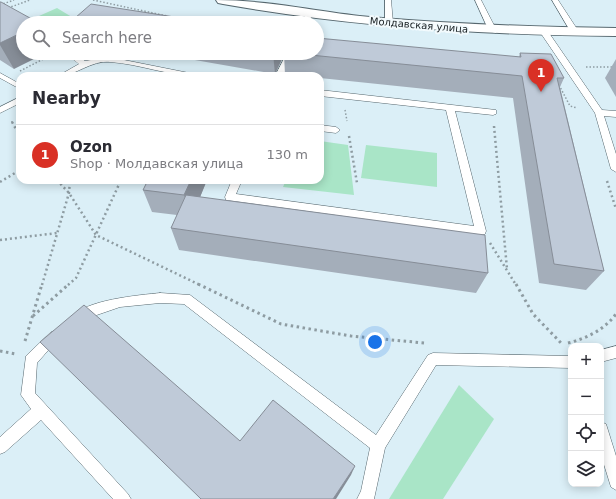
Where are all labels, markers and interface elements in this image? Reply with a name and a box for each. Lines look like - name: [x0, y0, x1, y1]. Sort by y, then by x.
- street label: Молдавская улица: [369, 15, 469, 35]
- search box: [16, 16, 324, 60]
- icon: search: [30, 27, 52, 49]
- text: Search here: [62, 29, 152, 47]
- pin: 1: [528, 59, 554, 92]
- text: Nearby: [32, 88, 101, 108]
- text: Ozon: [70, 138, 112, 156]
- text: 1: [40, 147, 50, 162]
- text: 130 m: [266, 147, 308, 162]
- text: Shop · Молдавская улица: [70, 156, 243, 171]
- your location: [365, 332, 385, 352]
- map controls: [568, 343, 604, 487]
- button: +: [568, 343, 604, 379]
- button: −: [568, 379, 604, 415]
- button: locate: [568, 415, 604, 451]
- button: layers: [568, 451, 604, 487]

